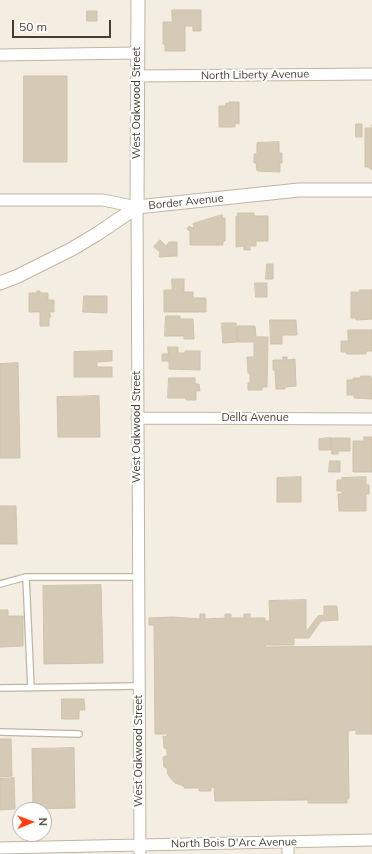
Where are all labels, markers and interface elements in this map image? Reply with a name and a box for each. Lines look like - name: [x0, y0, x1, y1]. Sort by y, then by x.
- scale bar: [14, 12, 113, 38]
- text: 50 m: [19, 19, 47, 34]
- street label: West Oakwood Street: [130, 47, 144, 159]
- street label: North Liberty Avenue: [201, 67, 309, 83]
- street label: Border Avenue: [148, 191, 224, 213]
- street label: West Oakwood Street: [130, 371, 144, 483]
- street label: Della Avenue: [221, 411, 289, 425]
- street label: West Oakwood Street: [132, 695, 146, 807]
- north arrow: [12, 802, 52, 842]
- text: N: [36, 818, 50, 826]
- street label: North Bois D'Arc Avenue: [171, 835, 297, 851]

